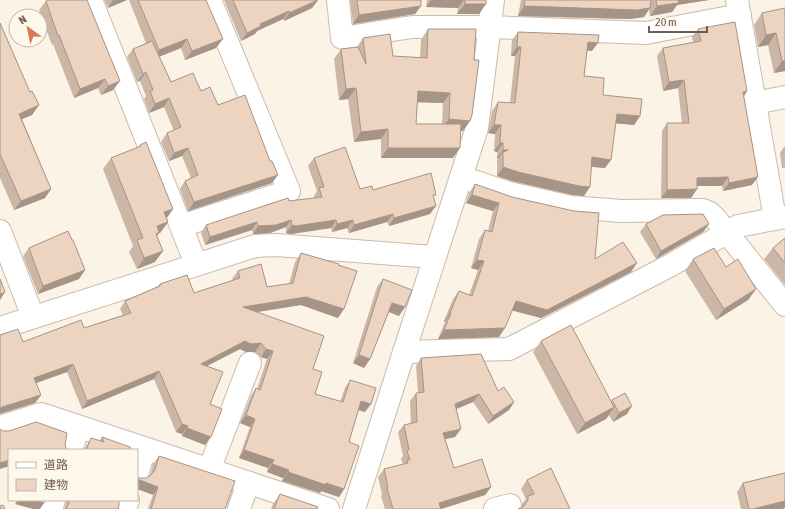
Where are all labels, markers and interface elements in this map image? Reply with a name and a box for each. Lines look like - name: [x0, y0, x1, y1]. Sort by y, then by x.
- north arrow: [8, 8, 48, 48]
- scale bar: [649, 8, 707, 34]
- text: N: [17, 13, 29, 26]
- text: 20 m: [655, 15, 677, 29]
- legend: [8, 449, 138, 501]
- text: 道路: [44, 458, 68, 472]
- text: 建物: [44, 478, 68, 492]

